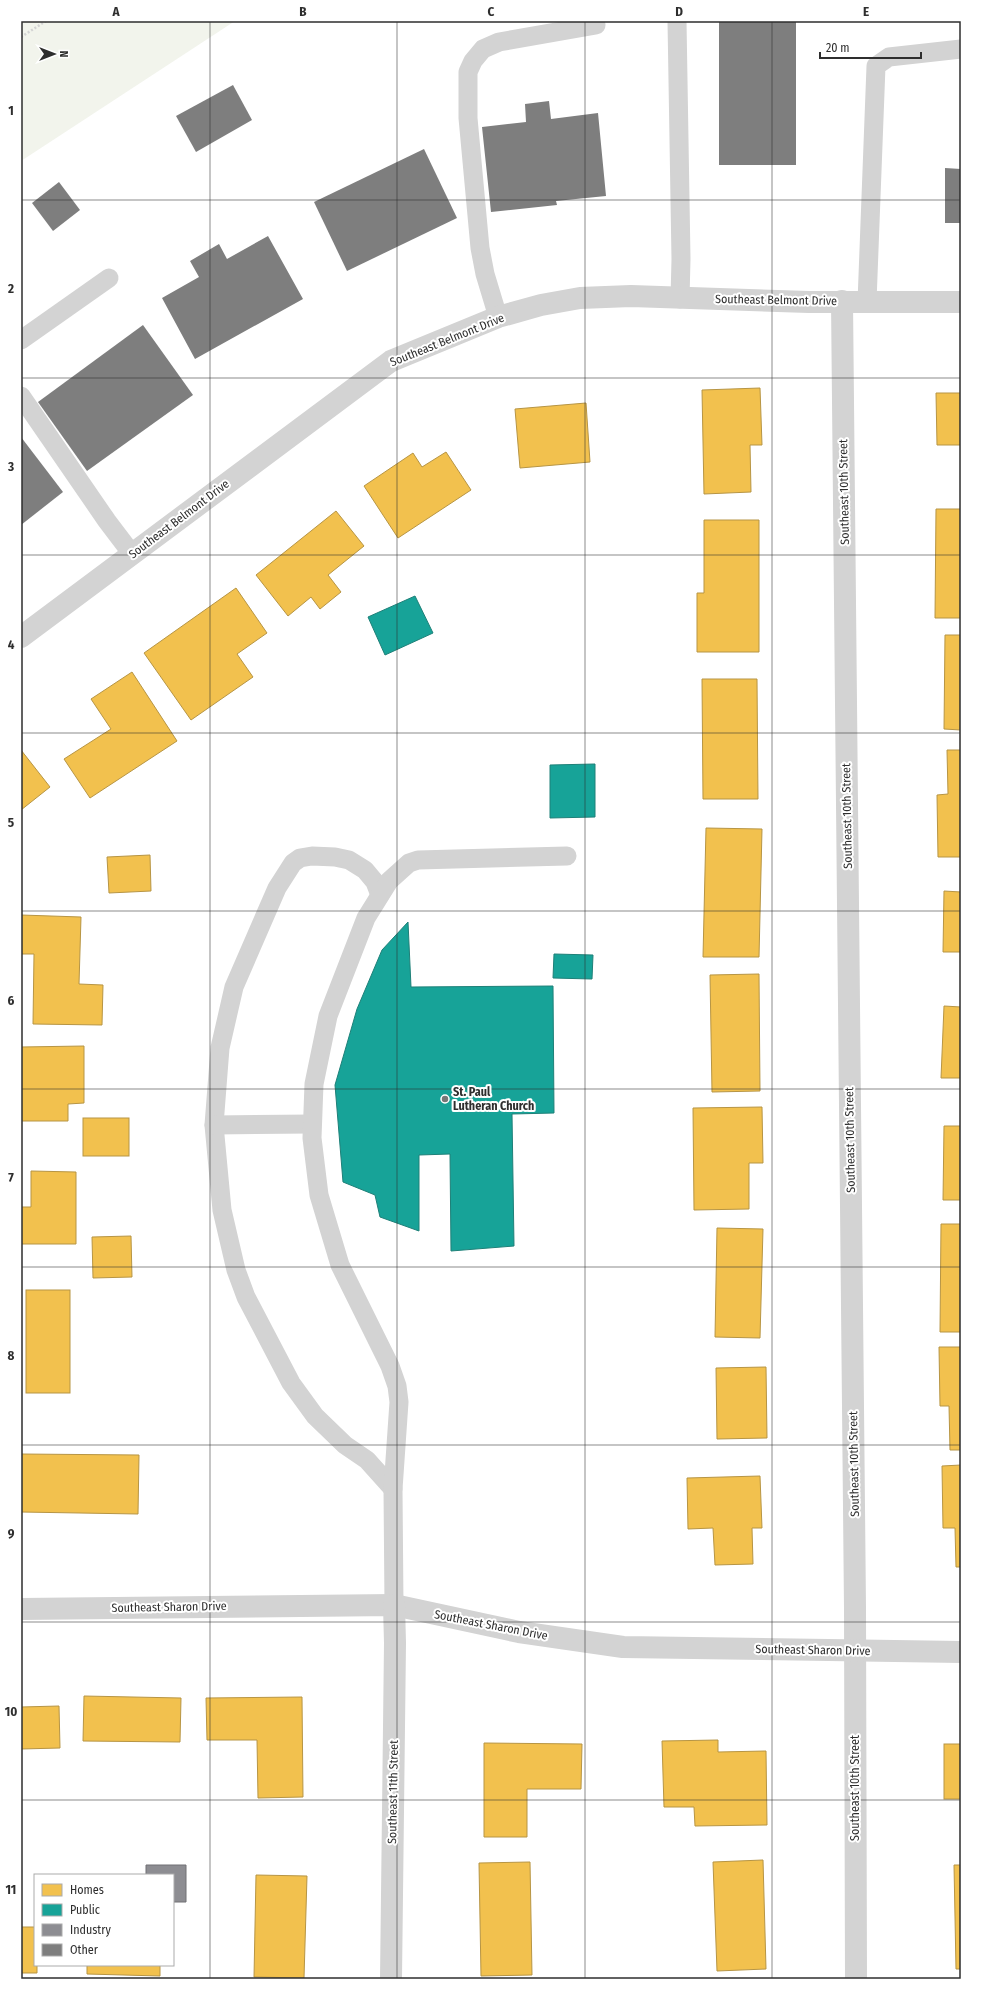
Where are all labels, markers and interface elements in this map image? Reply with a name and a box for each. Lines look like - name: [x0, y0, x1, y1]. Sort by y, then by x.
- text: A: [111, 4, 120, 19]
- text: B: [299, 4, 307, 19]
- text: C: [488, 4, 495, 19]
- text: D: [675, 4, 683, 19]
- text: E: [863, 4, 869, 19]
- north arrow: [34, 34, 74, 74]
- scale bar: [820, 34, 921, 60]
- text: 20 m: [826, 41, 850, 55]
- text: N: [57, 51, 70, 57]
- text: 1: [8, 103, 14, 118]
- text: 2: [7, 281, 14, 296]
- street label: Southeast Belmont Drive: [715, 292, 837, 308]
- street label: Southeast Belmont Drive: [388, 311, 506, 369]
- street label: Southeast 10th Street: [836, 439, 852, 545]
- text: 3: [7, 459, 14, 474]
- street label: Southeast Belmont Drive: [126, 477, 232, 561]
- text: 4: [8, 637, 15, 652]
- street label: Southeast 10th Street: [839, 763, 855, 869]
- text: 5: [8, 815, 14, 830]
- text: 6: [8, 993, 15, 1008]
- place label: St. Paul Lutheran Church: [453, 1085, 534, 1113]
- street label: Southeast 10th Street: [842, 1087, 858, 1193]
- marker: St. Paul Lutheran Church: [440, 1094, 450, 1104]
- text: 7: [8, 1170, 14, 1185]
- text: 8: [8, 1348, 15, 1363]
- street label: Southeast 10th Street: [846, 1411, 862, 1517]
- text: 9: [8, 1526, 15, 1541]
- street label: Southeast Sharon Drive: [111, 1599, 227, 1615]
- street label: Southeast Sharon Drive: [433, 1607, 549, 1643]
- street label: Southeast Sharon Drive: [755, 1642, 871, 1658]
- text: 10: [5, 1704, 17, 1719]
- street label: Southeast 10th Street: [848, 1735, 862, 1841]
- street label: Southeast 11th Street: [385, 1740, 401, 1844]
- legend: [34, 1874, 174, 1966]
- text: 11: [6, 1882, 16, 1897]
- text: Homes: [70, 1883, 104, 1897]
- text: Public: [70, 1903, 100, 1917]
- text: Industry: [70, 1923, 111, 1937]
- text: Other: [70, 1943, 99, 1957]

